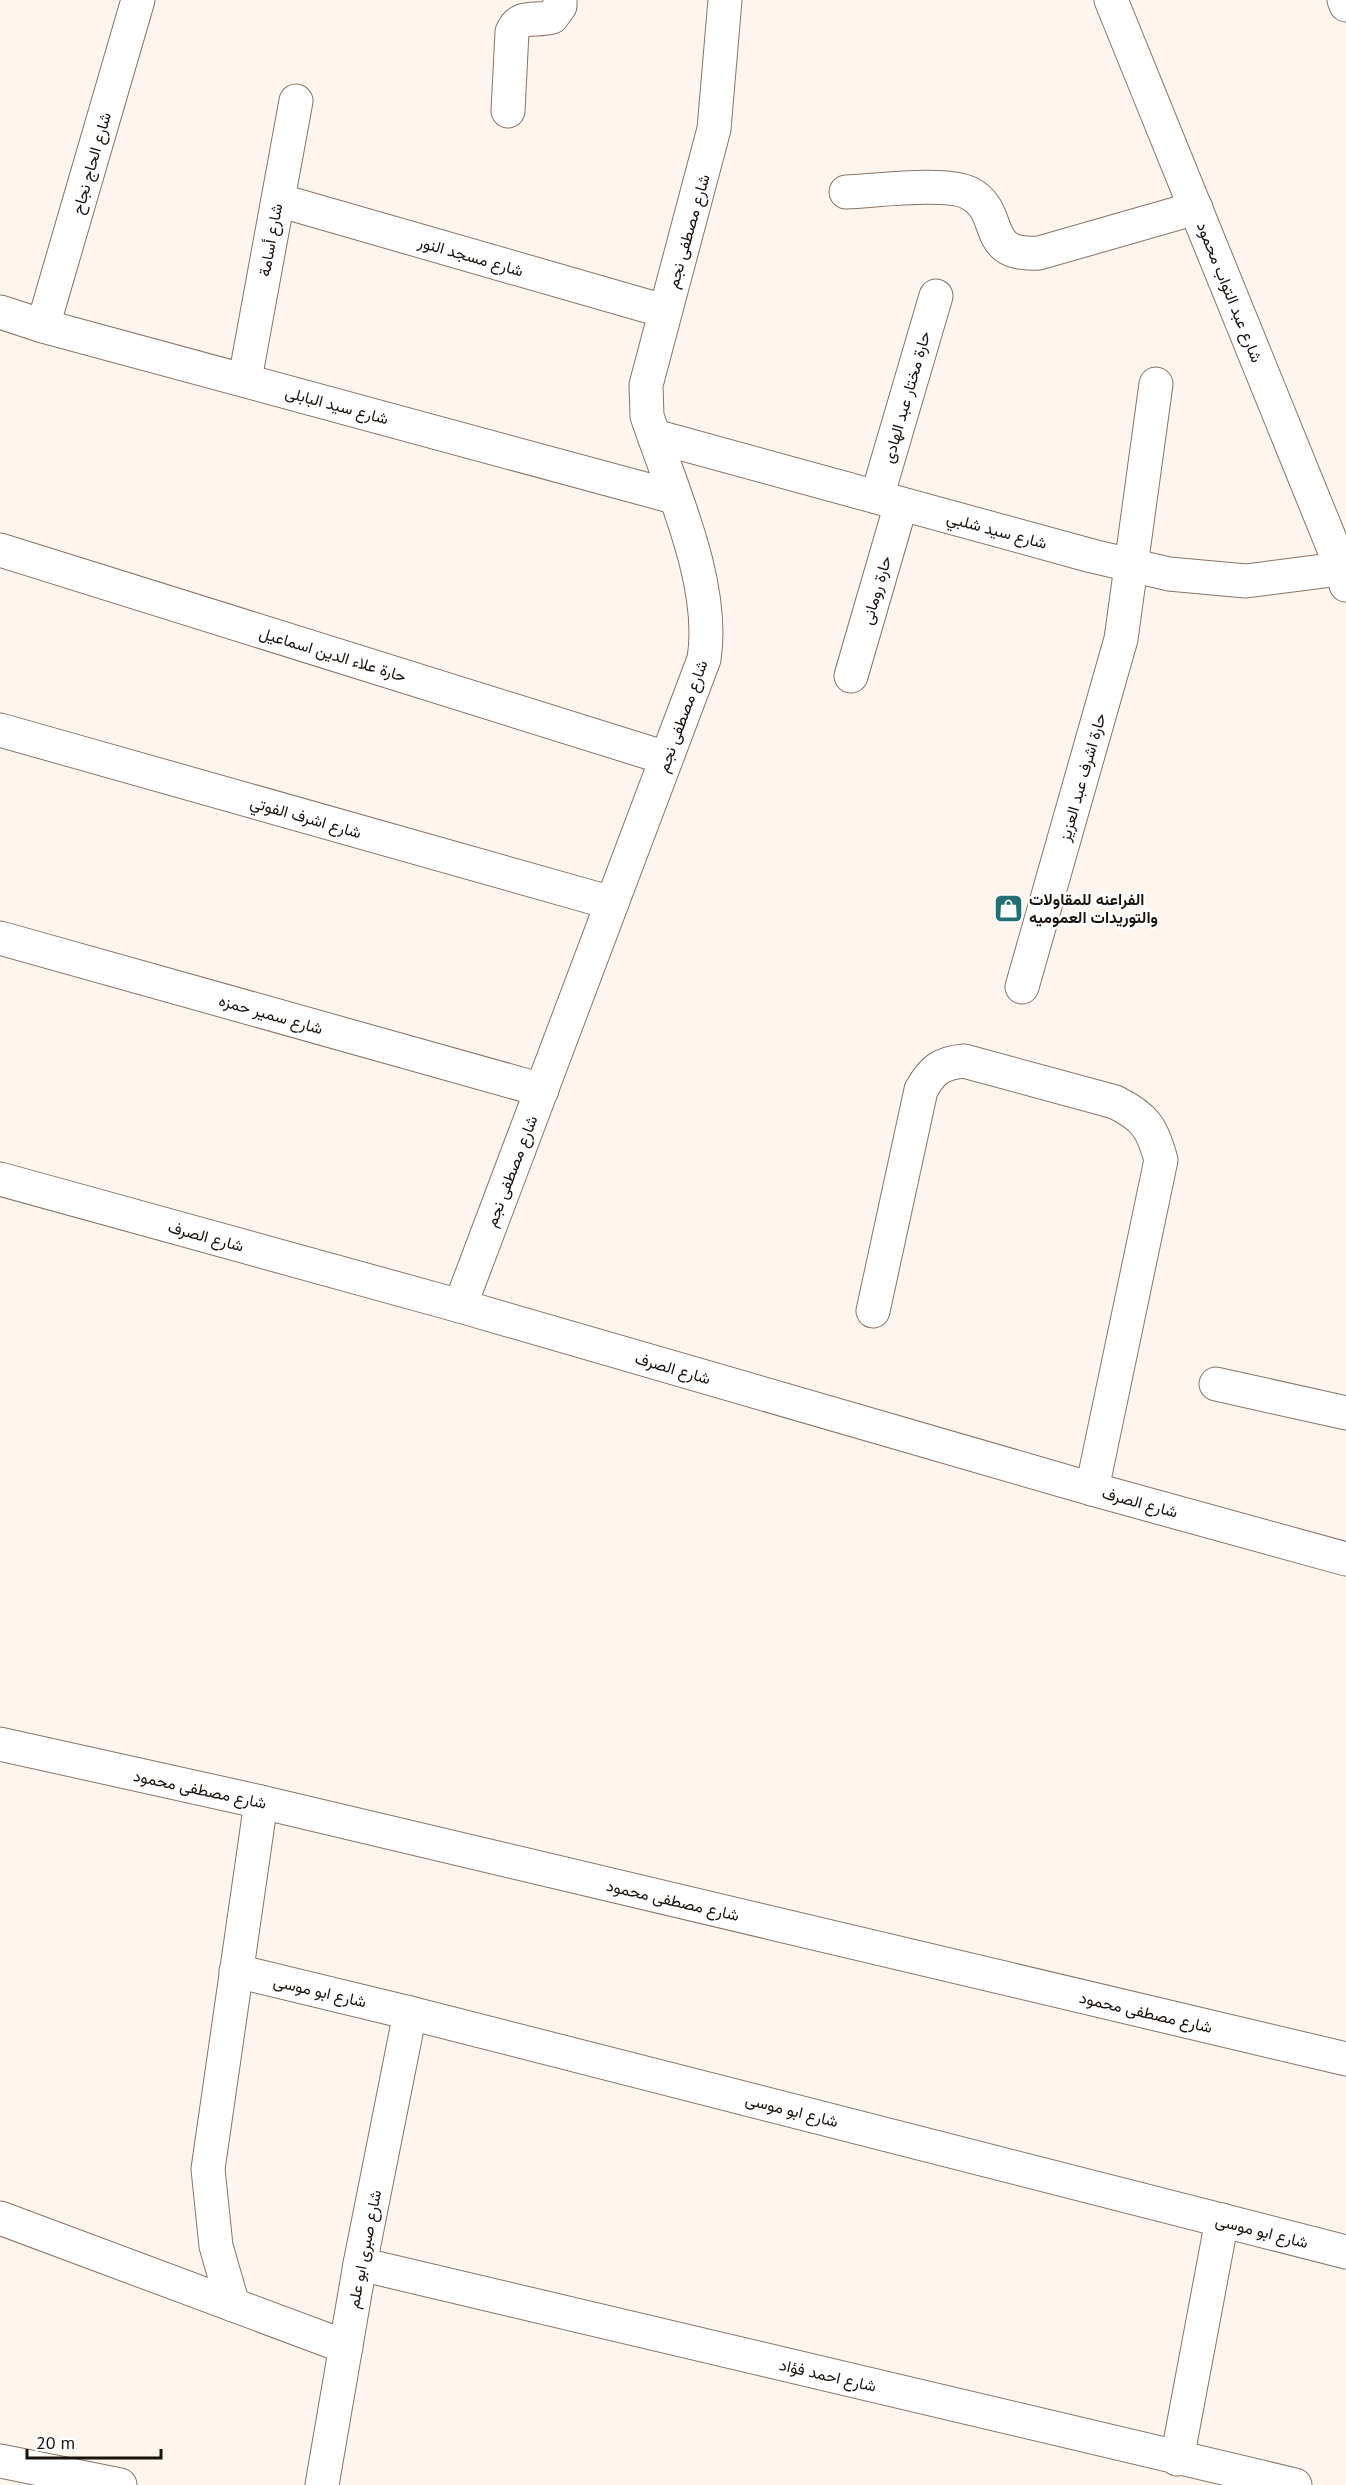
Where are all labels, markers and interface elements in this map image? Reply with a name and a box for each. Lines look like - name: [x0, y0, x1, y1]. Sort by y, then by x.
- street label: شارع الحاج نجاح: [67, 110, 117, 217]
- street label: شارع مصطفى نجم: [662, 172, 716, 291]
- street label: شارع أسامة: [254, 202, 288, 278]
- street label: شارع عبد التواب محمود: [1191, 219, 1267, 366]
- street label: شارع مسجد النور: [415, 231, 526, 282]
- street label: حارة مختار عبد الهادى: [878, 328, 935, 466]
- street label: شارع سيد البابلى: [283, 382, 391, 430]
- street label: شارع سيد شلبي: [944, 507, 1049, 557]
- street label: حارة رومانى: [857, 553, 896, 627]
- street label: حارة علاء الدين اسماعيل: [257, 622, 409, 687]
- street label: شارع مصطفى نجم: [652, 657, 713, 775]
- street label: حارة اشرف عبد العزيز: [1054, 710, 1111, 845]
- street label: شارع اشرف الفوتي: [247, 792, 364, 846]
- place label: الفراعنه للمقاولات والتوريدات العموميه: [1029, 889, 1158, 928]
- shop icon: الفراعنه للمقاولات والتوريدات العموميه: [992, 892, 1024, 924]
- street label: شارع سمير حمزه: [216, 990, 325, 1040]
- street label: شارع مصطفى نجم: [481, 1112, 543, 1230]
- street label: شارع الصرف: [165, 1216, 246, 1258]
- street label: شارع الصرف: [632, 1348, 713, 1390]
- street label: شارع الصرف: [1099, 1482, 1180, 1524]
- street label: شارع مصطفى محمود: [131, 1765, 268, 1815]
- street label: شارع مصطفى محمود: [604, 1875, 741, 1927]
- street label: شارع ابو موسى: [271, 1971, 368, 2013]
- street label: شارع مصطفى محمود: [1077, 1987, 1214, 2039]
- street label: شارع ابو موسى: [743, 2089, 840, 2133]
- street label: شارع صبرى ابو علم: [343, 2188, 387, 2310]
- street label: شارع ابو موسى: [1213, 2210, 1310, 2254]
- street label: شارع احمد فؤاد: [777, 2354, 878, 2398]
- scale bar: [27, 2422, 160, 2460]
- text: 20 m: [36, 2431, 75, 2454]

